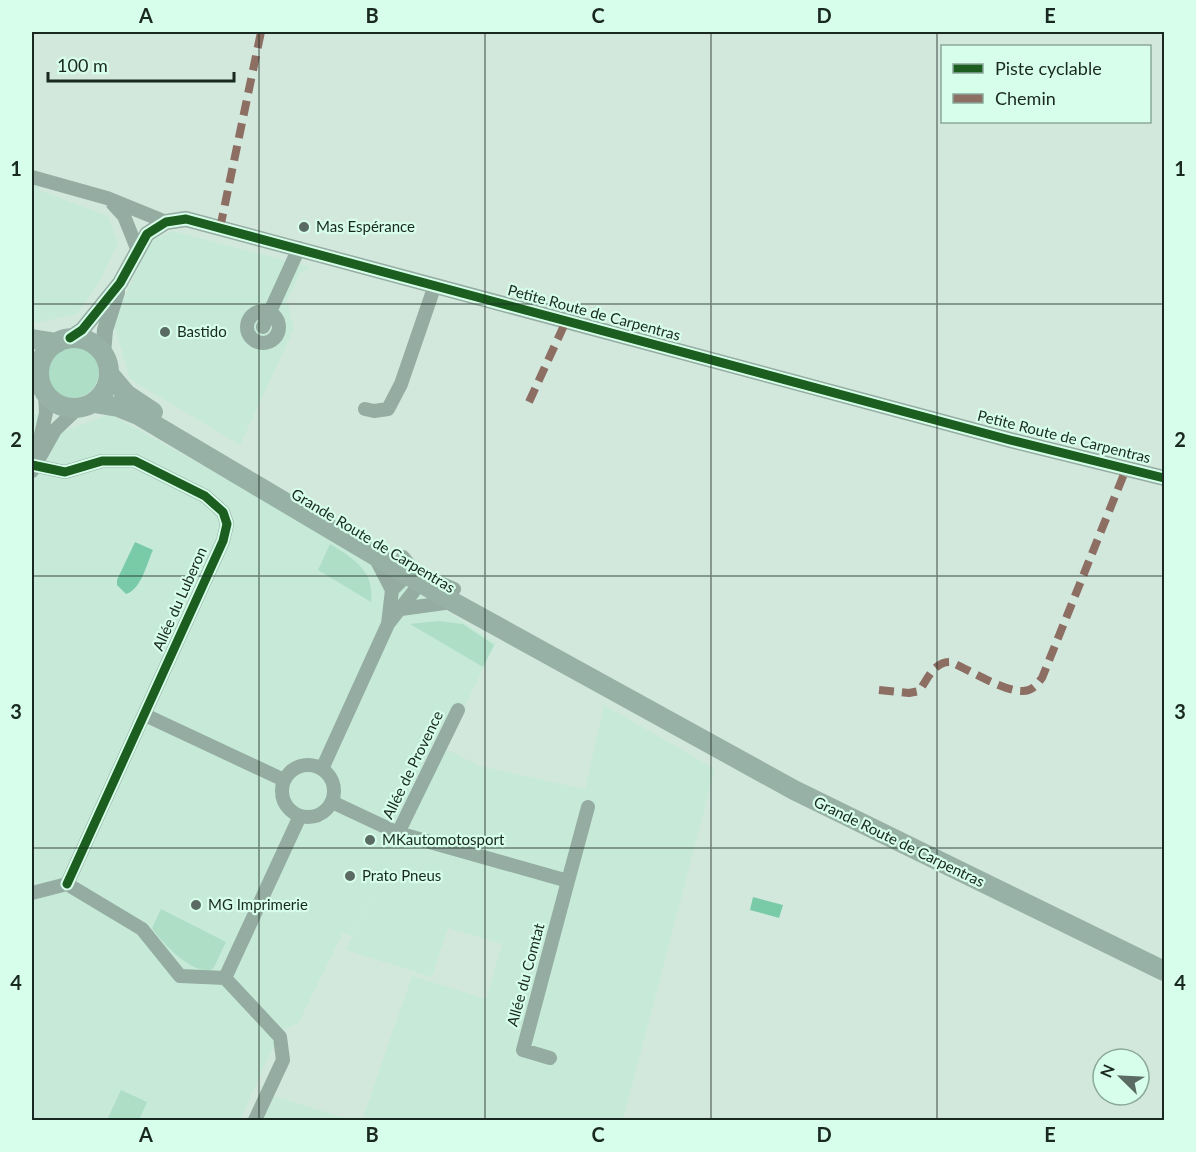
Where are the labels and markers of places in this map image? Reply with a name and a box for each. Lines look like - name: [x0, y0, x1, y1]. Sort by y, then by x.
- place label: Mas Espérance: [316, 217, 415, 235]
- marker: Mas Espérance: [297, 220, 311, 234]
- place label: Bastido: [177, 322, 227, 340]
- marker: Bastido: [158, 325, 172, 339]
- place label: MKautomotosport: [382, 830, 505, 848]
- marker: MKautomotosport: [363, 833, 377, 847]
- place label: Prato Pneus: [362, 866, 441, 884]
- marker: Prato Pneus: [343, 869, 357, 883]
- place label: MG Imprimerie: [208, 895, 308, 913]
- marker: MG Imprimerie: [189, 898, 203, 912]

